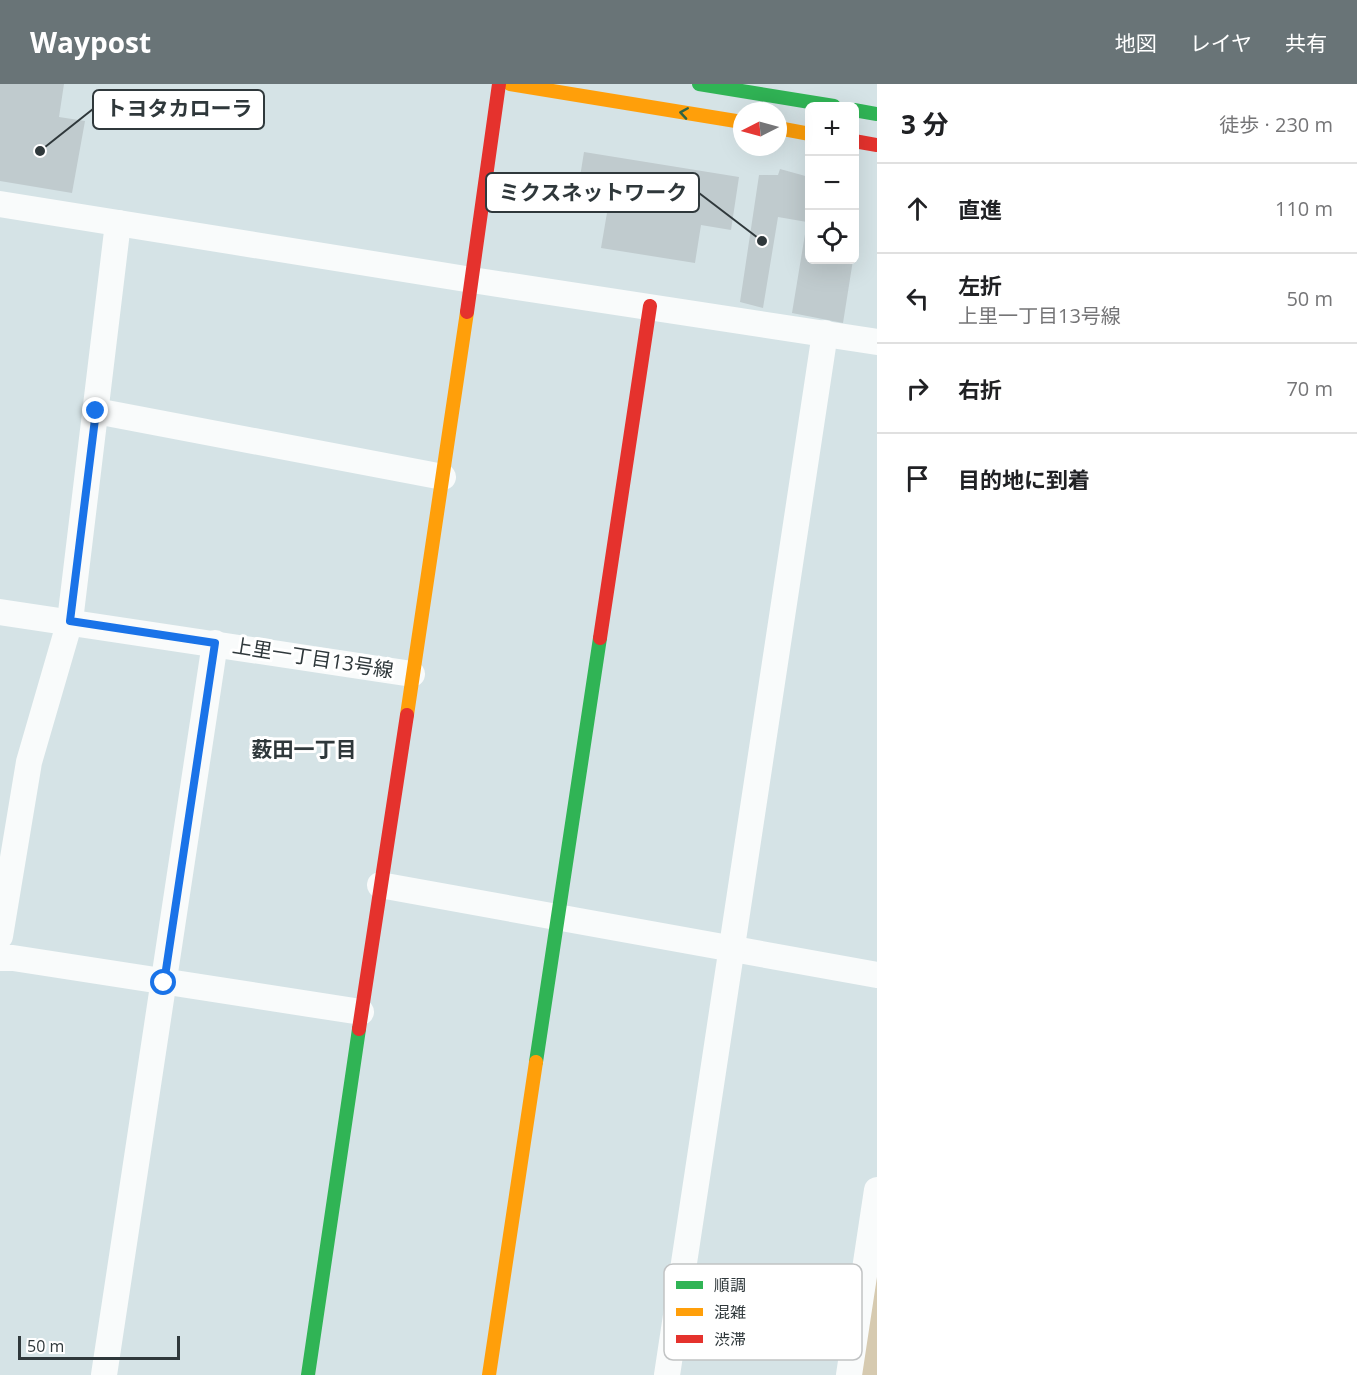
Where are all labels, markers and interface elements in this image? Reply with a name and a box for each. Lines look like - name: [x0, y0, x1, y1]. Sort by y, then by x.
- text: Waypost: [30, 23, 151, 61]
- text: 地図: [1115, 29, 1157, 57]
- text: レイヤ: [1190, 29, 1252, 57]
- text: 共有: [1285, 29, 1327, 57]
- callout: トヨタカローラ: [93, 90, 264, 129]
- text: トヨタカローラ: [106, 94, 253, 122]
- north arrow: [733, 102, 787, 156]
- map controls: [805, 102, 859, 264]
- button: +: [805, 102, 859, 156]
- text: 3 分: [901, 106, 949, 142]
- one-way arrow: [680, 107, 690, 120]
- text: 徒歩 · 230 m: [1219, 111, 1333, 138]
- button: −: [805, 156, 859, 210]
- callout: ミクスネットワーク: [486, 173, 699, 212]
- text: ミクスネットワーク: [499, 178, 687, 206]
- icon: ahead: [901, 192, 934, 225]
- text: 直進: [958, 194, 1002, 224]
- text: 110 m: [1275, 195, 1333, 222]
- button: locate: [805, 210, 859, 264]
- text: 左折: [958, 270, 1002, 300]
- icon: left: [901, 282, 934, 315]
- text: 50 m: [1286, 285, 1333, 312]
- text: 上里一丁目13号線: [958, 302, 1121, 329]
- icon: right: [901, 372, 934, 405]
- text: 右折: [958, 374, 1002, 404]
- text: 70 m: [1286, 375, 1333, 402]
- route end: [82, 397, 108, 423]
- icon: arrive: [901, 462, 934, 495]
- text: 目的地に到着: [958, 464, 1090, 494]
- street label: 上里一丁目13号線: [231, 631, 396, 684]
- district label: 薮田一丁目: [252, 735, 357, 763]
- route start: [150, 969, 176, 995]
- legend: [664, 1264, 862, 1360]
- text: 順調: [714, 1274, 746, 1296]
- text: 混雑: [714, 1301, 746, 1323]
- text: 渋滞: [714, 1328, 746, 1350]
- scale bar: [18, 1333, 180, 1360]
- text: 50 m: [27, 1335, 64, 1357]

